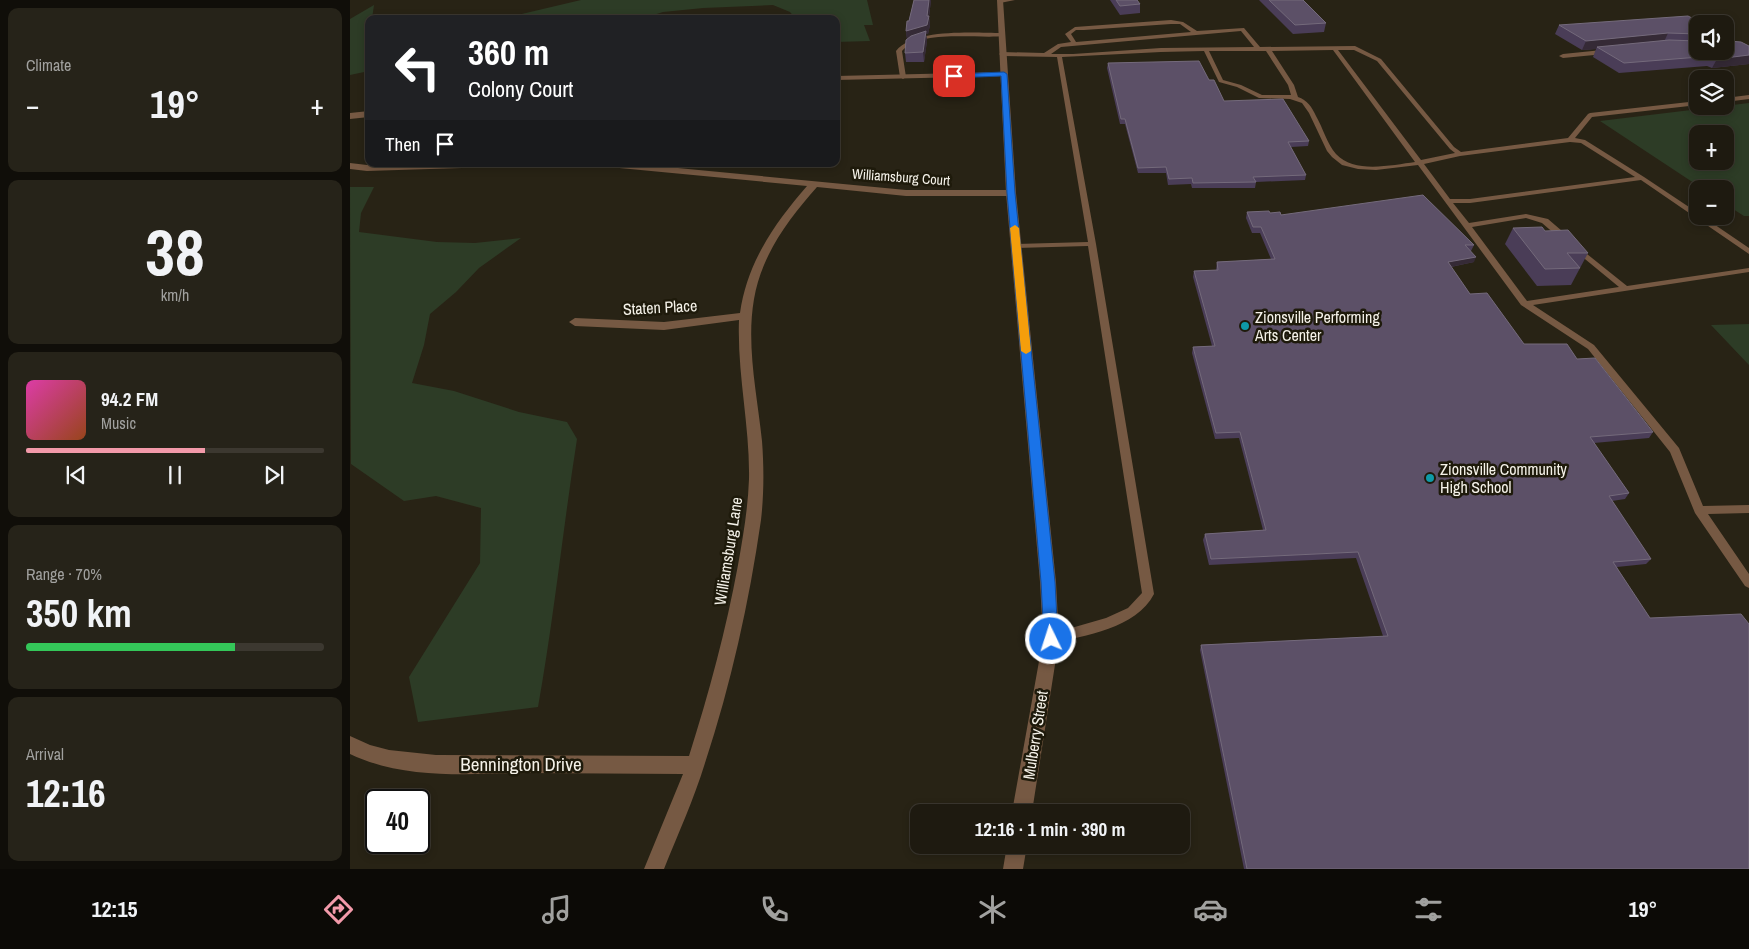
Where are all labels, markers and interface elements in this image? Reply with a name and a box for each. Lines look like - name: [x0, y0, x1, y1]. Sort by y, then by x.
- map controls: [1689, 15, 1734, 225]
- button: sound: [1689, 15, 1734, 60]
- text: 360 m: [468, 29, 549, 76]
- icon: left: [385, 35, 450, 100]
- text: Climate: [26, 54, 71, 76]
- pin: [933, 55, 975, 97]
- icon: arrive: [940, 62, 968, 90]
- button: layers: [1689, 70, 1734, 115]
- text: Colony Court: [468, 74, 573, 104]
- text: 19°: [150, 79, 200, 130]
- text: −: [26, 86, 39, 124]
- text: +: [311, 86, 324, 124]
- button: +: [1689, 125, 1734, 170]
- icon: arrive: [431, 130, 459, 158]
- text: Then: [385, 131, 421, 157]
- street label: Williamsburg Court: [851, 165, 951, 189]
- button: −: [1689, 180, 1734, 225]
- text: 38: [145, 208, 205, 295]
- text: km/h: [161, 284, 189, 306]
- street label: Staten Place: [622, 294, 698, 320]
- place label: Zionsville Performing Arts Center: [1254, 306, 1380, 346]
- marker: Zionsville Performing Arts Center: [1239, 320, 1251, 332]
- text: 94.2 FM: [101, 386, 158, 412]
- text: Music: [101, 412, 136, 434]
- place label: Zionsville Community High School: [1440, 458, 1567, 498]
- icon: previous: [62, 461, 90, 489]
- icon: pause: [161, 461, 189, 489]
- icon: next: [260, 461, 288, 489]
- marker: Zionsville Community High School: [1424, 472, 1436, 484]
- street label: Williamsburg Lane: [709, 495, 747, 607]
- text: Range · 70%: [26, 563, 102, 585]
- text: 350 km: [26, 588, 132, 639]
- position arrow: [1024, 612, 1076, 664]
- street label: Mulberry Street: [1017, 689, 1053, 781]
- text: Arrival: [26, 743, 64, 765]
- street label: Bennington Drive: [460, 751, 582, 777]
- text: 12:16: [26, 768, 106, 819]
- speed limit sign: 40: [365, 789, 430, 854]
- text: 12:16 · 1 min · 390 m: [975, 816, 1125, 842]
- icon: directions: [321, 892, 356, 927]
- icon: music: [539, 892, 574, 927]
- icon: phone: [757, 892, 792, 927]
- icon: climate: [975, 892, 1010, 927]
- icon: car: [1193, 892, 1228, 927]
- icon: filters: [1411, 892, 1446, 927]
- text: 12:15: [91, 894, 138, 924]
- text: 19°: [1629, 894, 1657, 924]

